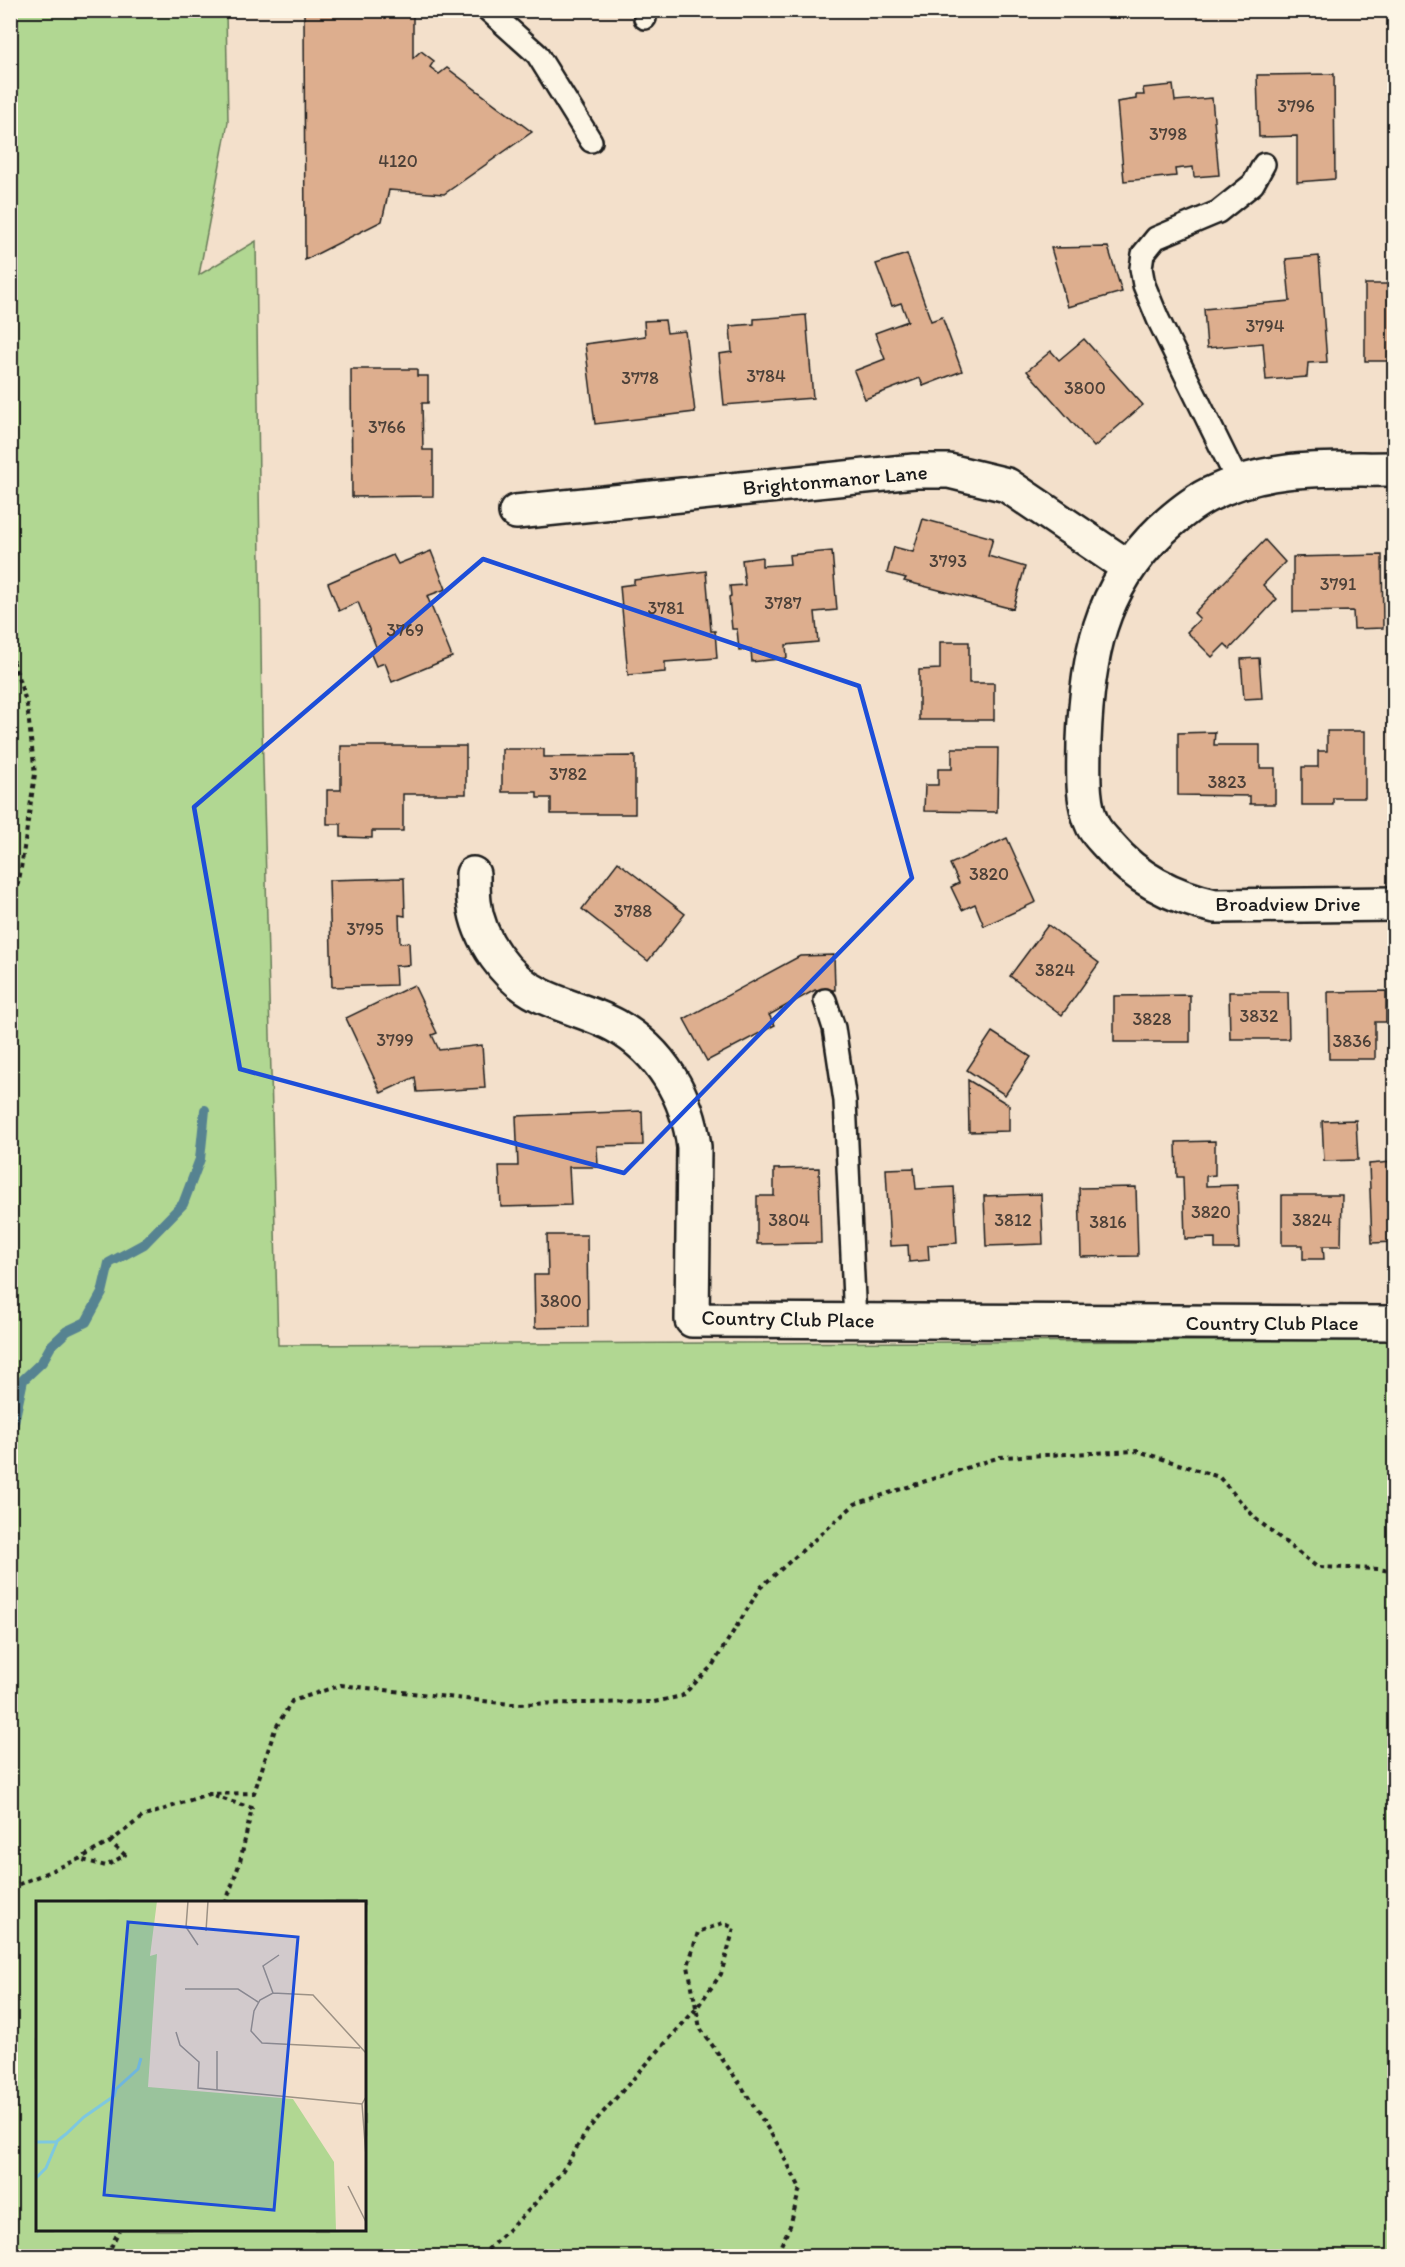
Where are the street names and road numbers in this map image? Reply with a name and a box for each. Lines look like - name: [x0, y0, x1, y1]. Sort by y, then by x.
- street label: Brightonmanor Lane: [741, 459, 928, 500]
- street label: Broadview Drive: [1215, 891, 1361, 916]
- street label: Country Club Place: [701, 1304, 875, 1333]
- street label: Country Club Place: [1185, 1310, 1359, 1335]

